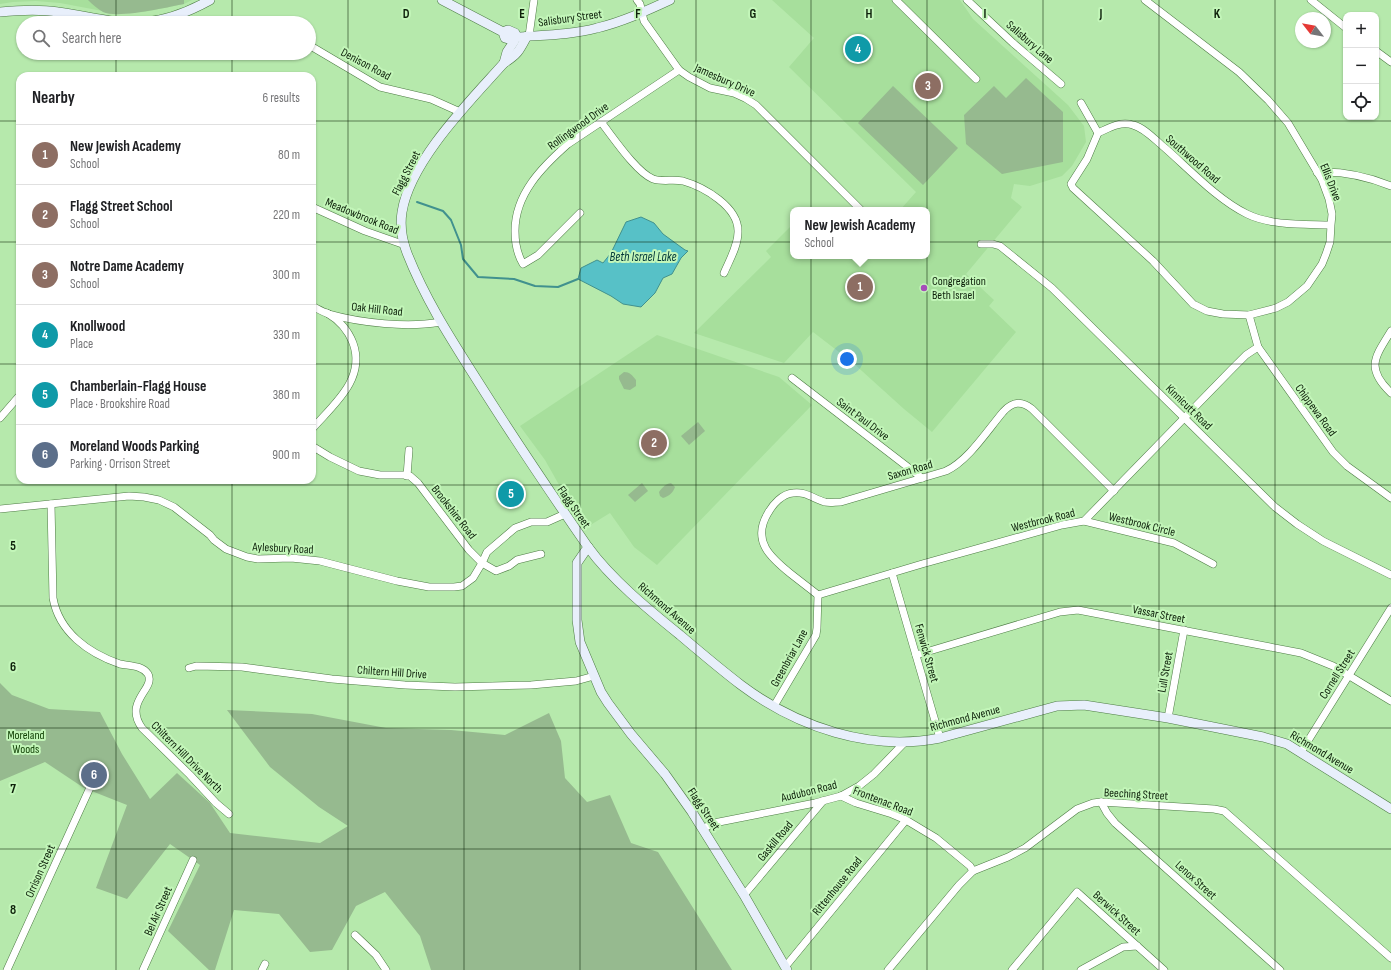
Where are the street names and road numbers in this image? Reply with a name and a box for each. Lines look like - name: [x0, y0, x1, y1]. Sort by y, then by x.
- street label: Salisbury Street: [537, 7, 603, 30]
- street label: Salisbury Lane: [1003, 18, 1057, 67]
- street label: Denison Road: [338, 45, 393, 84]
- street label: Jamesbury Drive: [691, 60, 758, 101]
- street label: Rollingwood Drive: [545, 99, 612, 154]
- street label: Southwood Road: [1162, 132, 1223, 187]
- street label: Flagg Street: [389, 148, 424, 198]
- street label: Ellis Drive: [1316, 161, 1345, 203]
- street label: Meadowbrook Road: [323, 195, 401, 238]
- street label: Oak Hill Road: [350, 299, 403, 320]
- street label: Kinnicutt Road: [1162, 381, 1215, 433]
- street label: Chippewa Road: [1292, 381, 1340, 439]
- street label: Saint Paul Drive: [833, 395, 892, 444]
- street label: Saxon Road: [886, 457, 934, 484]
- street label: Brookshire Road: [428, 482, 479, 542]
- street label: Flagg Street: [554, 483, 594, 532]
- street label: Westbrook Road: [1010, 505, 1077, 536]
- street label: Westbrook Circle: [1107, 509, 1177, 540]
- street label: Aylesbury Road: [251, 539, 314, 558]
- street label: Richmond Avenue: [635, 579, 699, 638]
- street label: Vassar Street: [1131, 602, 1187, 627]
- street label: Fenwick Street: [911, 622, 942, 684]
- street label: Greenbriar Lane: [767, 627, 812, 690]
- street label: Cornell Street: [1316, 646, 1359, 702]
- street label: Lull Street: [1155, 650, 1177, 694]
- street label: Chiltern Hill Drive: [357, 663, 428, 682]
- street label: Richmond Avenue: [929, 702, 1002, 735]
- street label: Chiltern Hill Drive North: [148, 718, 226, 796]
- street label: Richmond Avenue: [1287, 728, 1357, 777]
- street label: Audubon Road: [779, 777, 839, 806]
- street label: Frontenac Road: [851, 783, 915, 820]
- street label: Flagg Street: [684, 785, 723, 834]
- street label: Beeching Street: [1103, 785, 1169, 804]
- street label: Gaskill Road: [754, 818, 797, 865]
- street label: Orrison Street: [22, 842, 59, 900]
- street label: Rittenhouse Road: [809, 854, 866, 919]
- street label: Lenox Street: [1172, 858, 1220, 903]
- street label: Bel Air Street: [141, 884, 176, 938]
- street label: Berwick Street: [1090, 888, 1144, 939]

